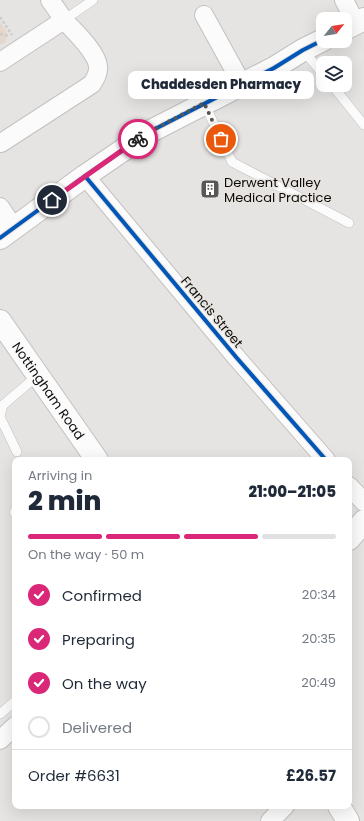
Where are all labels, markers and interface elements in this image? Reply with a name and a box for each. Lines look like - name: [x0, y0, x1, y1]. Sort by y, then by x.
- north arrow: [316, 12, 352, 48]
- map controls: [316, 12, 352, 92]
- button: layers: [316, 56, 352, 92]
- callout: Chaddesden Pharmacy: [128, 71, 314, 99]
- text: Chaddesden Pharmacy: [141, 75, 301, 94]
- courier: [118, 119, 158, 159]
- pin: [204, 122, 238, 156]
- icon: bike: [127, 128, 149, 150]
- icon: bag: [210, 128, 232, 150]
- place label: Derwent Valley Medical Practice: [224, 173, 332, 207]
- building icon: Derwent Valley Medical Practice: [199, 178, 221, 200]
- pin: [35, 183, 69, 217]
- icon: home: [41, 189, 63, 211]
- street label: Francis Street: [176, 272, 248, 352]
- street label: Nottingham Road: [8, 338, 89, 443]
- text: Arriving in: [28, 466, 92, 485]
- text: 21:00–21:05: [249, 481, 336, 502]
- text: 2 min: [28, 483, 101, 519]
- text: On the way · 50 m: [28, 545, 144, 564]
- icon: check: [28, 584, 50, 606]
- text: Confirmed: [62, 585, 142, 606]
- text: 20:34: [302, 585, 336, 604]
- icon: check: [28, 628, 50, 650]
- text: Preparing: [62, 629, 135, 650]
- text: 20:35: [302, 629, 336, 648]
- icon: check: [28, 672, 50, 694]
- text: On the way: [62, 673, 147, 694]
- text: 20:49: [301, 673, 336, 692]
- text: Delivered: [62, 717, 132, 738]
- text: Order #6631: [28, 765, 120, 786]
- text: £26.57: [286, 765, 336, 786]

